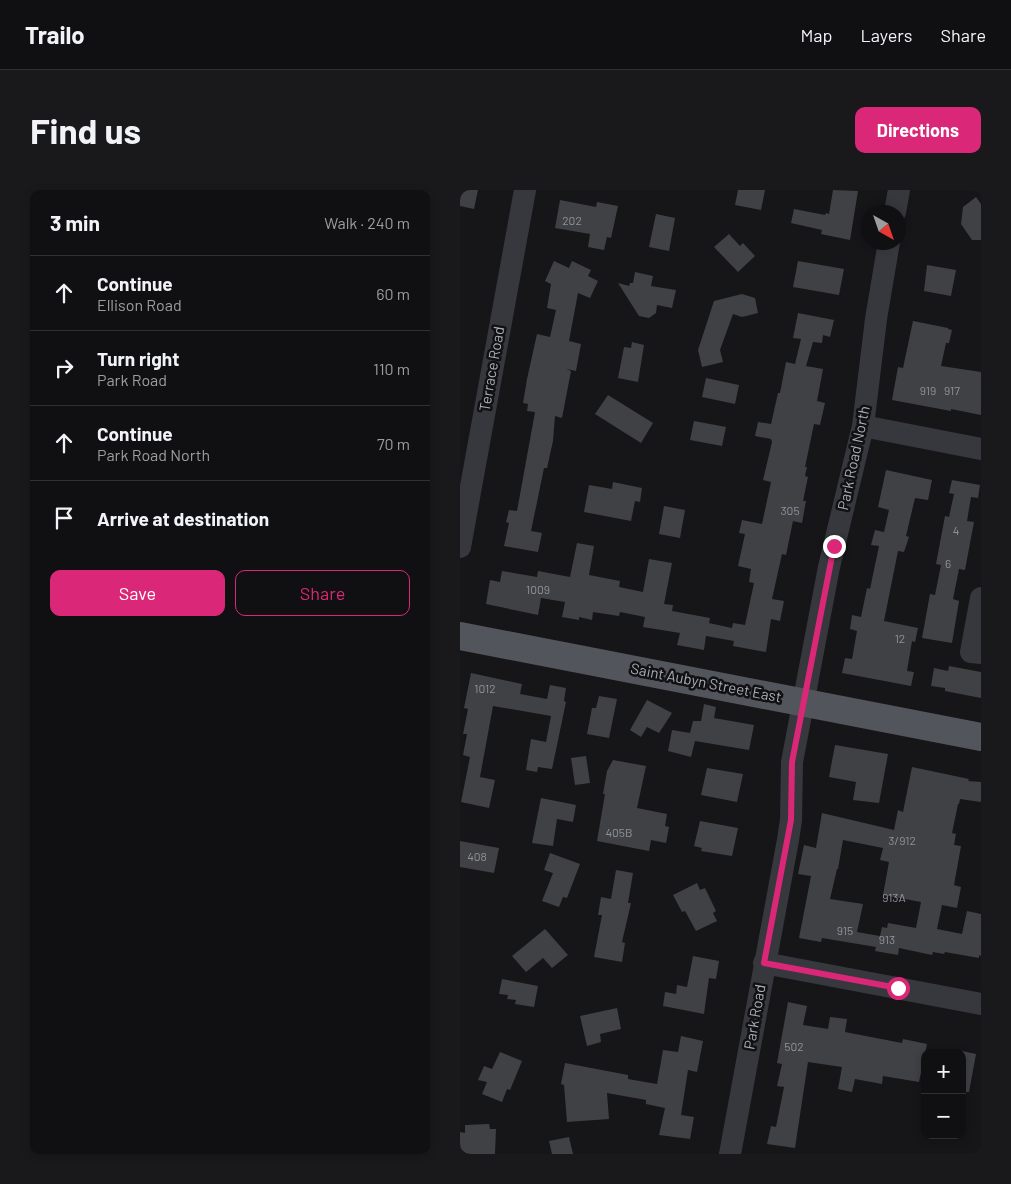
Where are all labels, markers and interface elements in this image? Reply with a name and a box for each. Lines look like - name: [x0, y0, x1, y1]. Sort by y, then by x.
- text: Trailo: [25, 20, 85, 49]
- text: Map: [800, 24, 832, 46]
- text: Layers: [860, 24, 913, 46]
- text: Share: [941, 24, 986, 46]
- button: Directions: [855, 107, 981, 153]
- text: Find us: [30, 109, 141, 151]
- north arrow: [861, 205, 906, 250]
- text: 3 min: [50, 210, 100, 235]
- text: Walk · 240 m: [324, 213, 410, 232]
- house number: 202: [562, 213, 582, 227]
- text: Continue: [97, 272, 173, 295]
- icon: ahead: [50, 279, 78, 307]
- text: 60 m: [376, 284, 410, 303]
- text: Ellison Road: [97, 295, 182, 314]
- street label: Terrace Road: [475, 325, 507, 413]
- text: Turn right: [97, 347, 179, 370]
- icon: right: [50, 354, 78, 382]
- text: 110 m: [373, 359, 410, 378]
- text: Park Road: [97, 370, 167, 389]
- house number: 919: [920, 383, 936, 397]
- house number: 917: [944, 383, 960, 397]
- street label: Park Road North: [833, 404, 873, 512]
- text: Continue: [97, 422, 173, 445]
- icon: ahead: [50, 429, 78, 457]
- text: 70 m: [377, 434, 410, 453]
- text: Park Road North: [97, 445, 210, 464]
- house number: 305: [780, 503, 800, 517]
- icon: arrive: [50, 504, 78, 532]
- text: Arrive at destination: [97, 507, 269, 530]
- house number: 4: [953, 523, 959, 537]
- route end: [823, 535, 846, 558]
- house number: 6: [945, 556, 951, 570]
- button: Save: [50, 570, 225, 616]
- button: Share: [235, 570, 410, 616]
- house number: 1009: [526, 582, 550, 596]
- house number: 12: [895, 631, 905, 645]
- street label: Saint Aubyn Street East: [629, 659, 783, 705]
- house number: 1012: [474, 681, 496, 695]
- house number: 405B: [605, 825, 633, 839]
- house number: 3/912: [888, 833, 916, 847]
- house number: 408: [467, 849, 487, 863]
- house number: 913A: [882, 890, 906, 904]
- house number: 915: [837, 923, 853, 937]
- house number: 913: [879, 932, 895, 946]
- route start: [887, 977, 910, 1000]
- street label: Park Road: [739, 983, 769, 1051]
- house number: 502: [784, 1039, 804, 1053]
- map controls: [921, 1049, 966, 1139]
- button: +: [921, 1049, 966, 1094]
- button: −: [921, 1094, 966, 1139]

